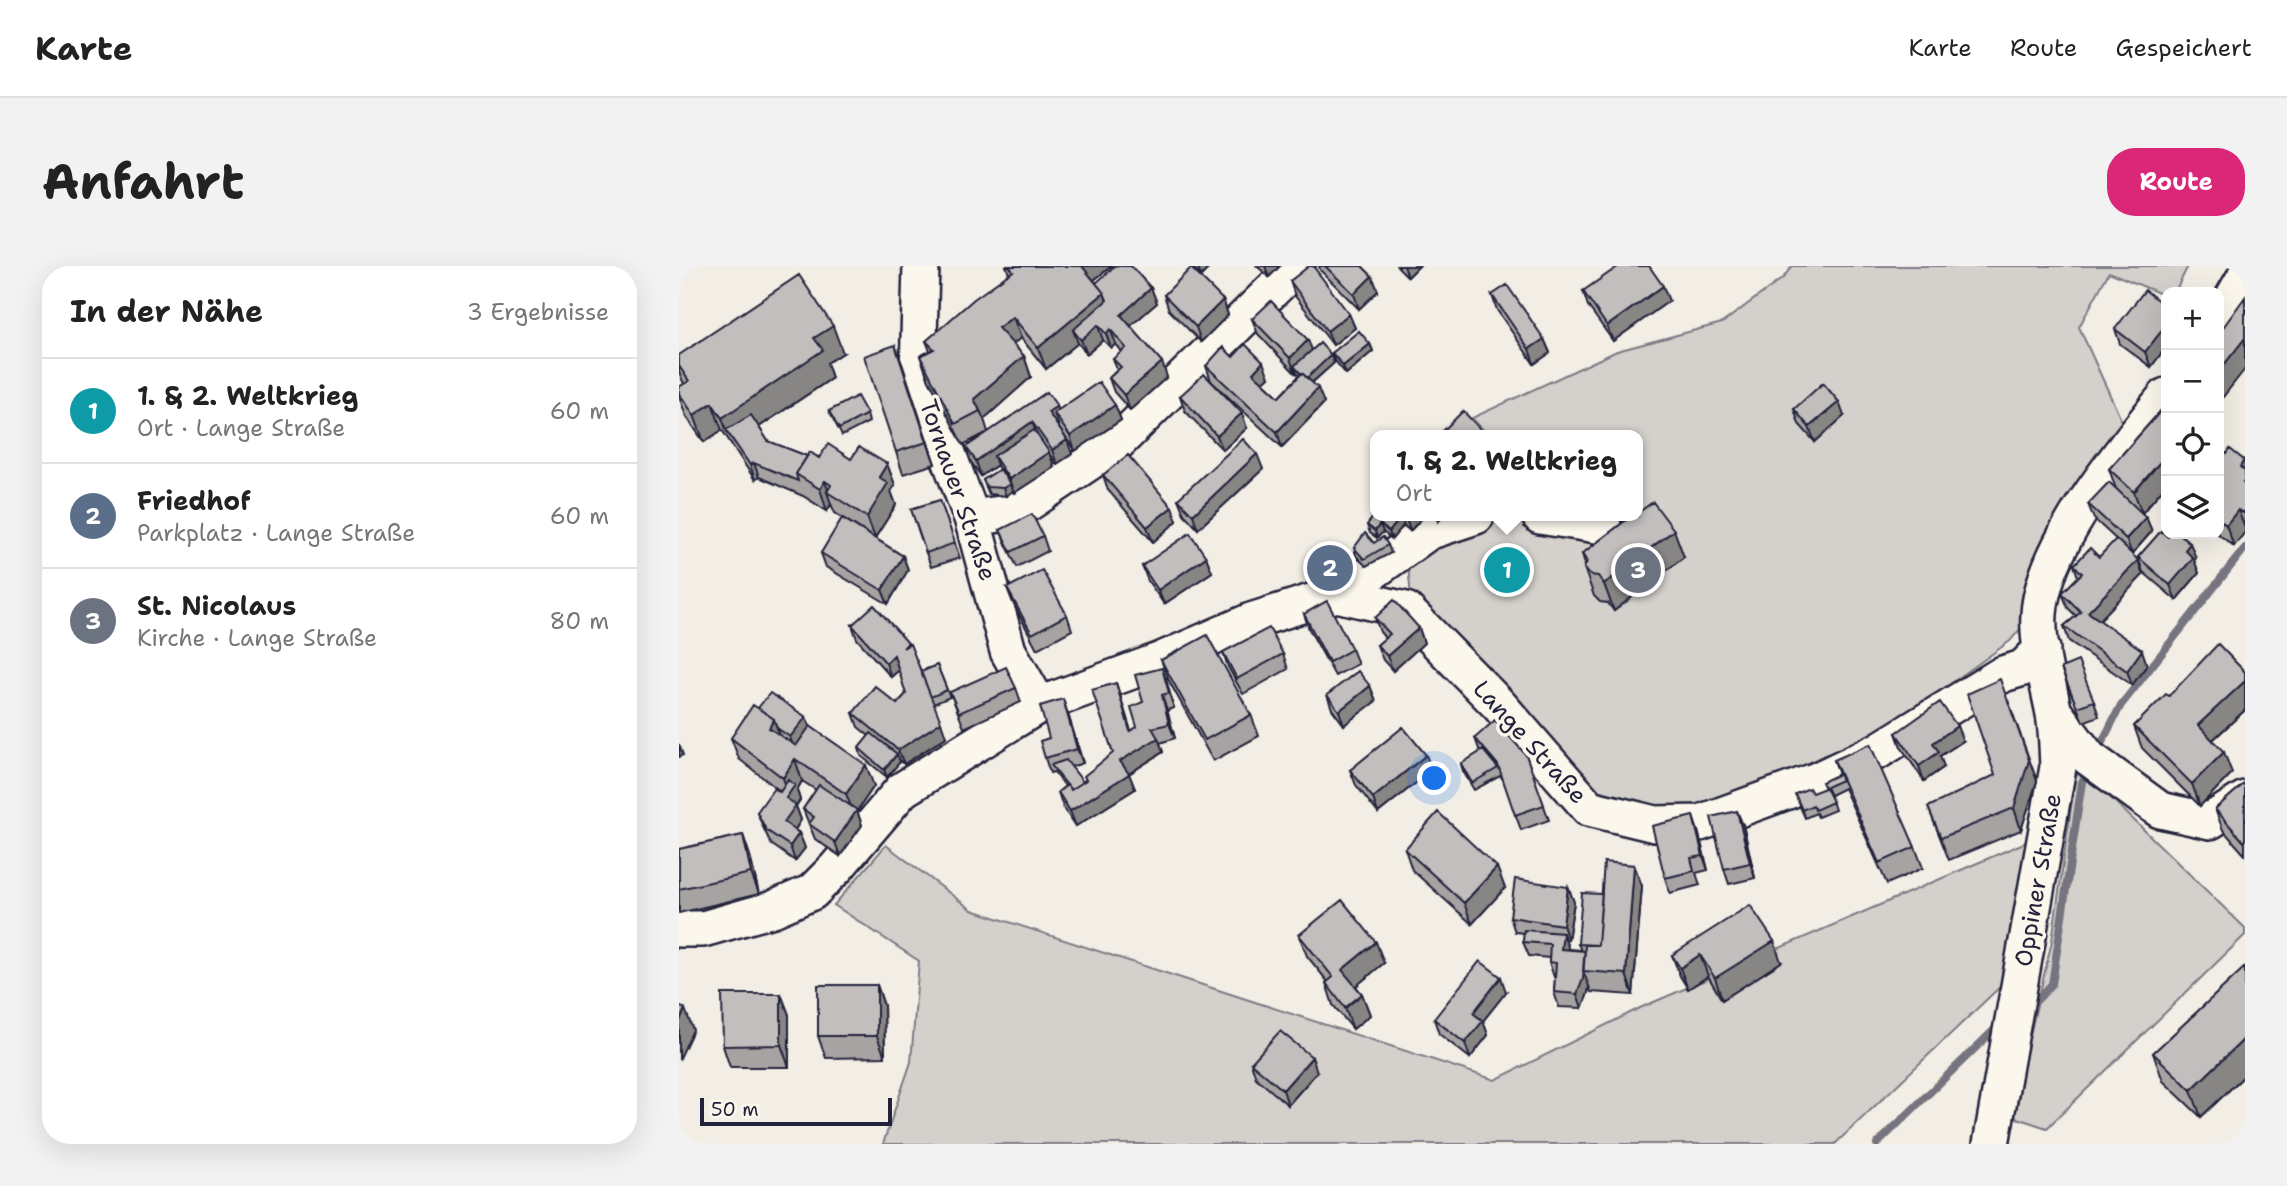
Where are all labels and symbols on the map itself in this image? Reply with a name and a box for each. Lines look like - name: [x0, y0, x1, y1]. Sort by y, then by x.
- street label: Tornauer Straße: [912, 395, 1004, 585]
- pin: 2: [1307, 542, 1353, 594]
- pin: 1: [1484, 544, 1530, 596]
- pin: 3: [1615, 544, 1661, 596]
- street label: Lange Straße: [1466, 673, 1594, 811]
- your location: [1417, 761, 1451, 795]
- street label: Oppiner Straße: [2007, 791, 2069, 969]
- scale bar: [700, 1095, 893, 1127]

